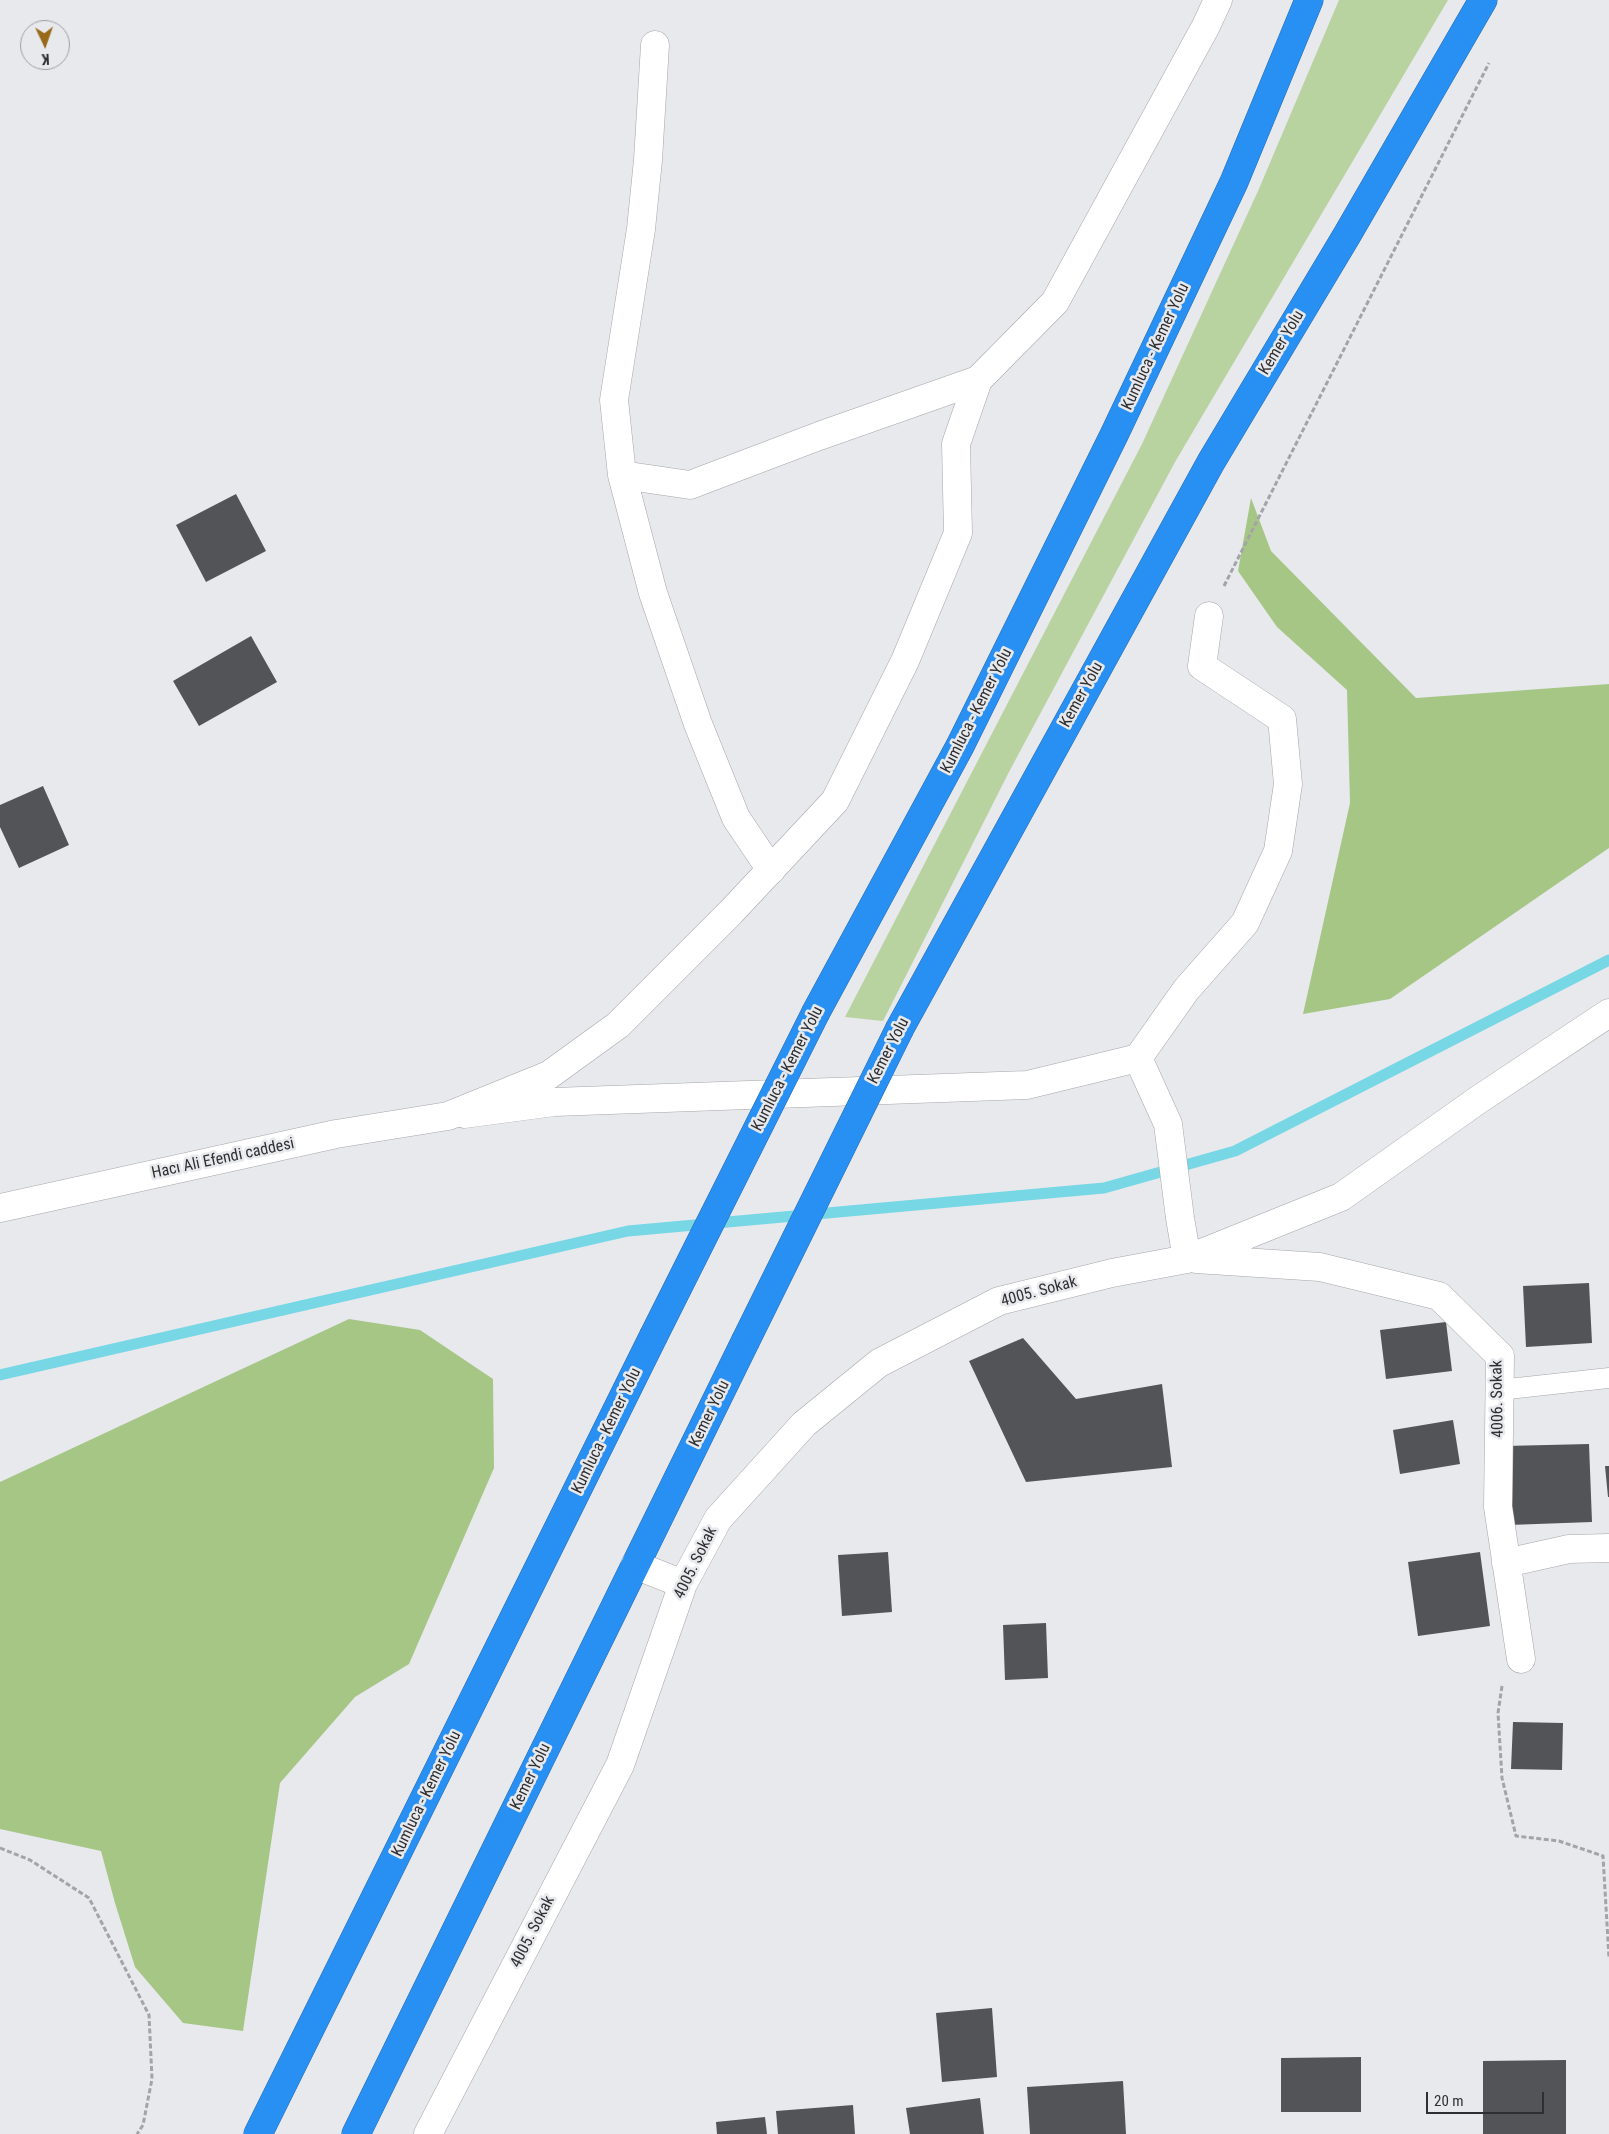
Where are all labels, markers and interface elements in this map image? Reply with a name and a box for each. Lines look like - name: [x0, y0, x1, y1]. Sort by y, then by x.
- north arrow: [20, 20, 70, 70]
- text: K: [41, 51, 50, 67]
- street label: Kumluca - Kemer Yolu: [1118, 281, 1194, 413]
- street label: Kemer Yolu: [1255, 307, 1309, 379]
- street label: Kumluca - Kemer Yolu: [937, 645, 1017, 777]
- street label: Kemer Yolu: [1056, 659, 1108, 731]
- street label: Kumluca - Kemer Yolu: [748, 1003, 828, 1135]
- street label: Kemer Yolu: [864, 1015, 914, 1087]
- street label: Hacı Ali Efendi caddesi: [150, 1135, 296, 1183]
- street label: 4005. Sokak: [999, 1273, 1079, 1311]
- street label: 4006. Sokak: [1488, 1360, 1508, 1438]
- street label: Kumluca - Kemer Yolu: [568, 1365, 646, 1497]
- street label: Kemer Yolu: [686, 1378, 734, 1450]
- street label: 4005. Sokak: [670, 1524, 722, 1602]
- street label: Kumluca - Kemer Yolu: [388, 1728, 466, 1860]
- street label: Kemer Yolu: [507, 1741, 555, 1813]
- street label: 4005. Sokak: [507, 1893, 559, 1971]
- scale bar: [1429, 2082, 1546, 2114]
- text: 20 m: [1434, 2092, 1464, 2110]

